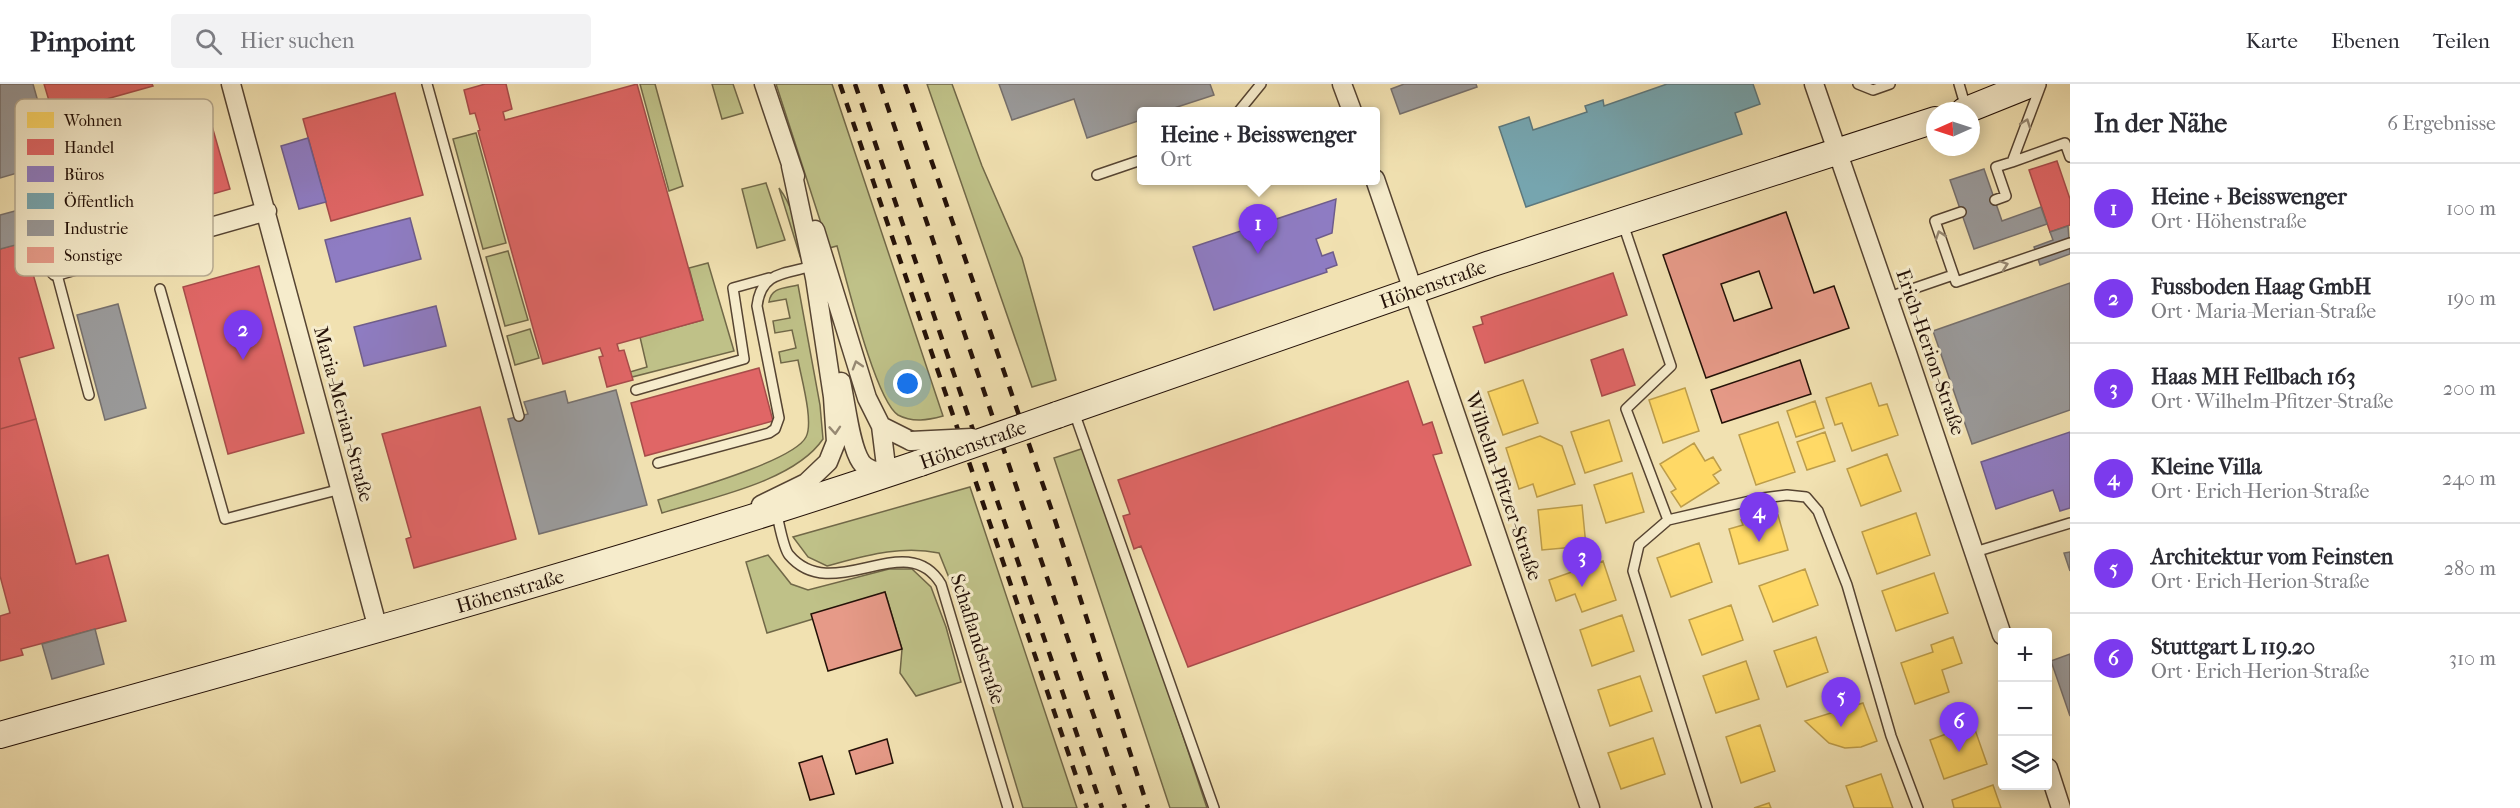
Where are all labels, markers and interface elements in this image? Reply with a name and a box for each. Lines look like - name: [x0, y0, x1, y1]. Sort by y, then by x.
- search box: [171, 14, 591, 68]
- text: Pinpoint: [30, 25, 135, 58]
- icon: search: [192, 25, 225, 58]
- text: Hier suchen: [240, 28, 355, 54]
- text: Karte: [2246, 29, 2298, 53]
- text: Ebenen: [2331, 29, 2400, 53]
- text: Teilen: [2433, 29, 2490, 53]
- legend: [15, 99, 213, 276]
- north arrow: [1926, 102, 1980, 156]
- popup: [1137, 107, 1380, 185]
- text: In der Nähe: [2094, 108, 2227, 139]
- text: Wohnen: [63, 111, 123, 130]
- text: 6 Ergebnisse: [2387, 112, 2496, 135]
- one-way arrow: [2019, 118, 2032, 129]
- text: Heine + Beisswenger: [1161, 122, 1356, 148]
- text: Handel: [64, 138, 115, 157]
- text: Ort: [1161, 148, 1192, 171]
- text: Büros: [64, 165, 104, 184]
- text: Heine + Beisswenger: [2151, 184, 2347, 210]
- text: Öffentlich: [64, 192, 134, 211]
- text: 1: [2110, 197, 2117, 220]
- text: 100 m: [2446, 197, 2496, 220]
- pin: 1: [1238, 204, 1278, 254]
- text: Ort · Höhenstraße: [2151, 210, 2307, 233]
- text: Industrie: [64, 219, 128, 238]
- one-way arrow: [1934, 230, 1947, 241]
- text: Sonstige: [64, 246, 122, 265]
- street label: Höhenstraße: [1377, 255, 1489, 314]
- one-way arrow: [1998, 260, 2009, 273]
- street label: Erich-Herion-Straße: [1891, 266, 1970, 438]
- text: Fussboden Haag GmbH: [2151, 274, 2371, 300]
- text: 2: [2108, 287, 2119, 310]
- text: 190 m: [2446, 287, 2496, 310]
- text: Ort · Maria-Merian-Straße: [2151, 300, 2376, 323]
- pin: 2: [224, 310, 262, 360]
- street label: Maria-Merian-Straße: [309, 324, 378, 505]
- one-way arrow: [852, 360, 864, 370]
- text: Haas MH Fellbach 163: [2151, 364, 2355, 390]
- your location: [893, 369, 922, 398]
- text: 3: [2109, 377, 2118, 400]
- text: 200 m: [2443, 377, 2496, 400]
- street label: Wilhelm-Pfitzer-Straße: [1460, 388, 1547, 584]
- text: Ort · Wilhelm-Pfitzer-Straße: [2151, 390, 2393, 413]
- street label: Höhenstraße: [917, 416, 1029, 474]
- one-way arrow: [828, 426, 841, 435]
- text: Kleine Villa: [2151, 454, 2262, 480]
- text: 4: [2108, 467, 2119, 490]
- text: 240 m: [2442, 467, 2496, 490]
- text: Ort · Erich-Herion-Straße: [2151, 480, 2369, 503]
- pin: 4: [1740, 492, 1778, 542]
- pin: 3: [1562, 538, 1602, 587]
- text: Architektur vom Feinsten: [2151, 544, 2393, 570]
- text: 5: [2109, 557, 2118, 580]
- text: 280 m: [2444, 557, 2496, 580]
- street label: Höhenstraße: [454, 565, 567, 618]
- text: Ort · Erich-Herion-Straße: [2151, 570, 2369, 593]
- street label: Schaflandstraße: [946, 571, 1009, 707]
- map controls: [1998, 628, 2052, 790]
- button: +: [1998, 628, 2052, 682]
- text: Stuttgart L 119.20: [2151, 634, 2315, 660]
- text: 6: [2108, 647, 2119, 670]
- text: 310 m: [2449, 647, 2496, 670]
- text: Ort · Erich-Herion-Straße: [2151, 660, 2369, 683]
- pin: 5: [1822, 678, 1860, 727]
- button: −: [1998, 682, 2052, 736]
- pin: 6: [1940, 702, 1978, 752]
- button: layers: [1998, 736, 2052, 790]

